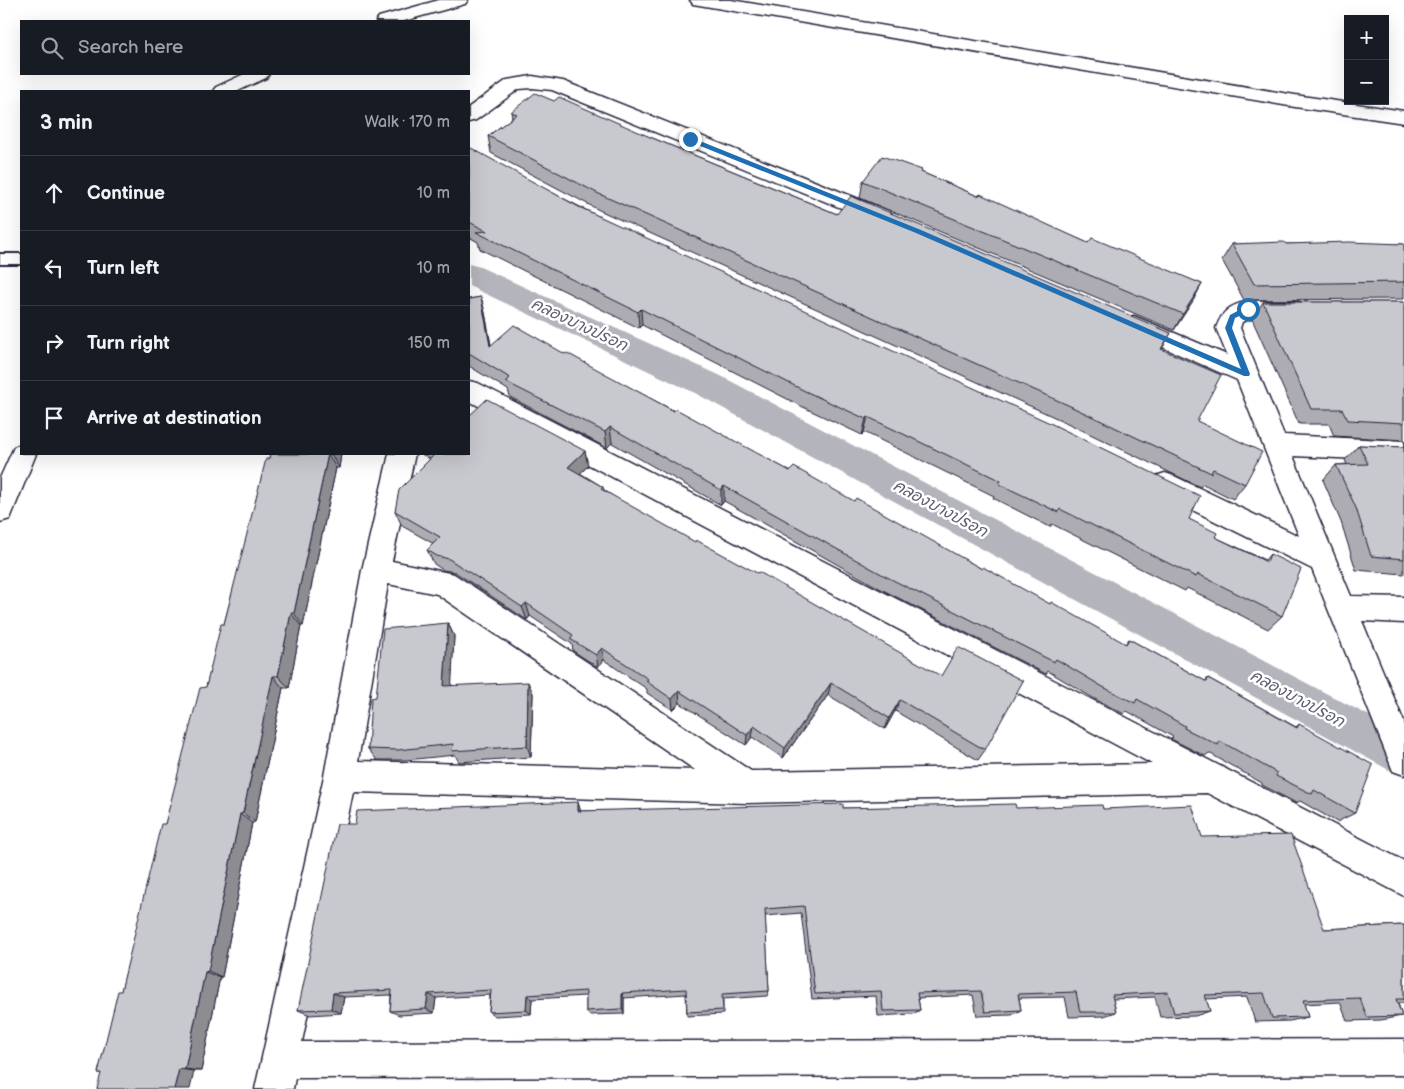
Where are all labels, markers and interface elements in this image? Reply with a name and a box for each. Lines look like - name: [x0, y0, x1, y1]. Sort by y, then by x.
- map controls: [1344, 15, 1389, 105]
- button: +: [1344, 15, 1389, 60]
- search box: [20, 20, 470, 75]
- icon: search: [38, 34, 66, 62]
- text: Search here: [78, 36, 183, 59]
- button: −: [1344, 60, 1389, 105]
- text: 3 min: [40, 110, 93, 135]
- text: Walk · 170 m: [364, 113, 450, 132]
- route end: [679, 128, 702, 151]
- icon: ahead: [40, 179, 68, 207]
- text: Continue: [87, 182, 165, 205]
- text: 10 m: [417, 184, 450, 203]
- icon: left: [40, 254, 68, 282]
- text: Turn left: [87, 257, 159, 280]
- text: 10 m: [417, 259, 450, 278]
- water label: คลองบางปรอก: [528, 294, 631, 356]
- route start: [1237, 298, 1260, 321]
- icon: right: [40, 329, 68, 357]
- text: Turn right: [87, 332, 170, 355]
- text: 150 m: [408, 334, 450, 353]
- icon: arrive: [40, 404, 68, 432]
- text: Arrive at destination: [87, 407, 262, 430]
- water label: คลองบางปรอก: [890, 475, 991, 542]
- water label: คลองบางปรอก: [1247, 665, 1348, 732]

